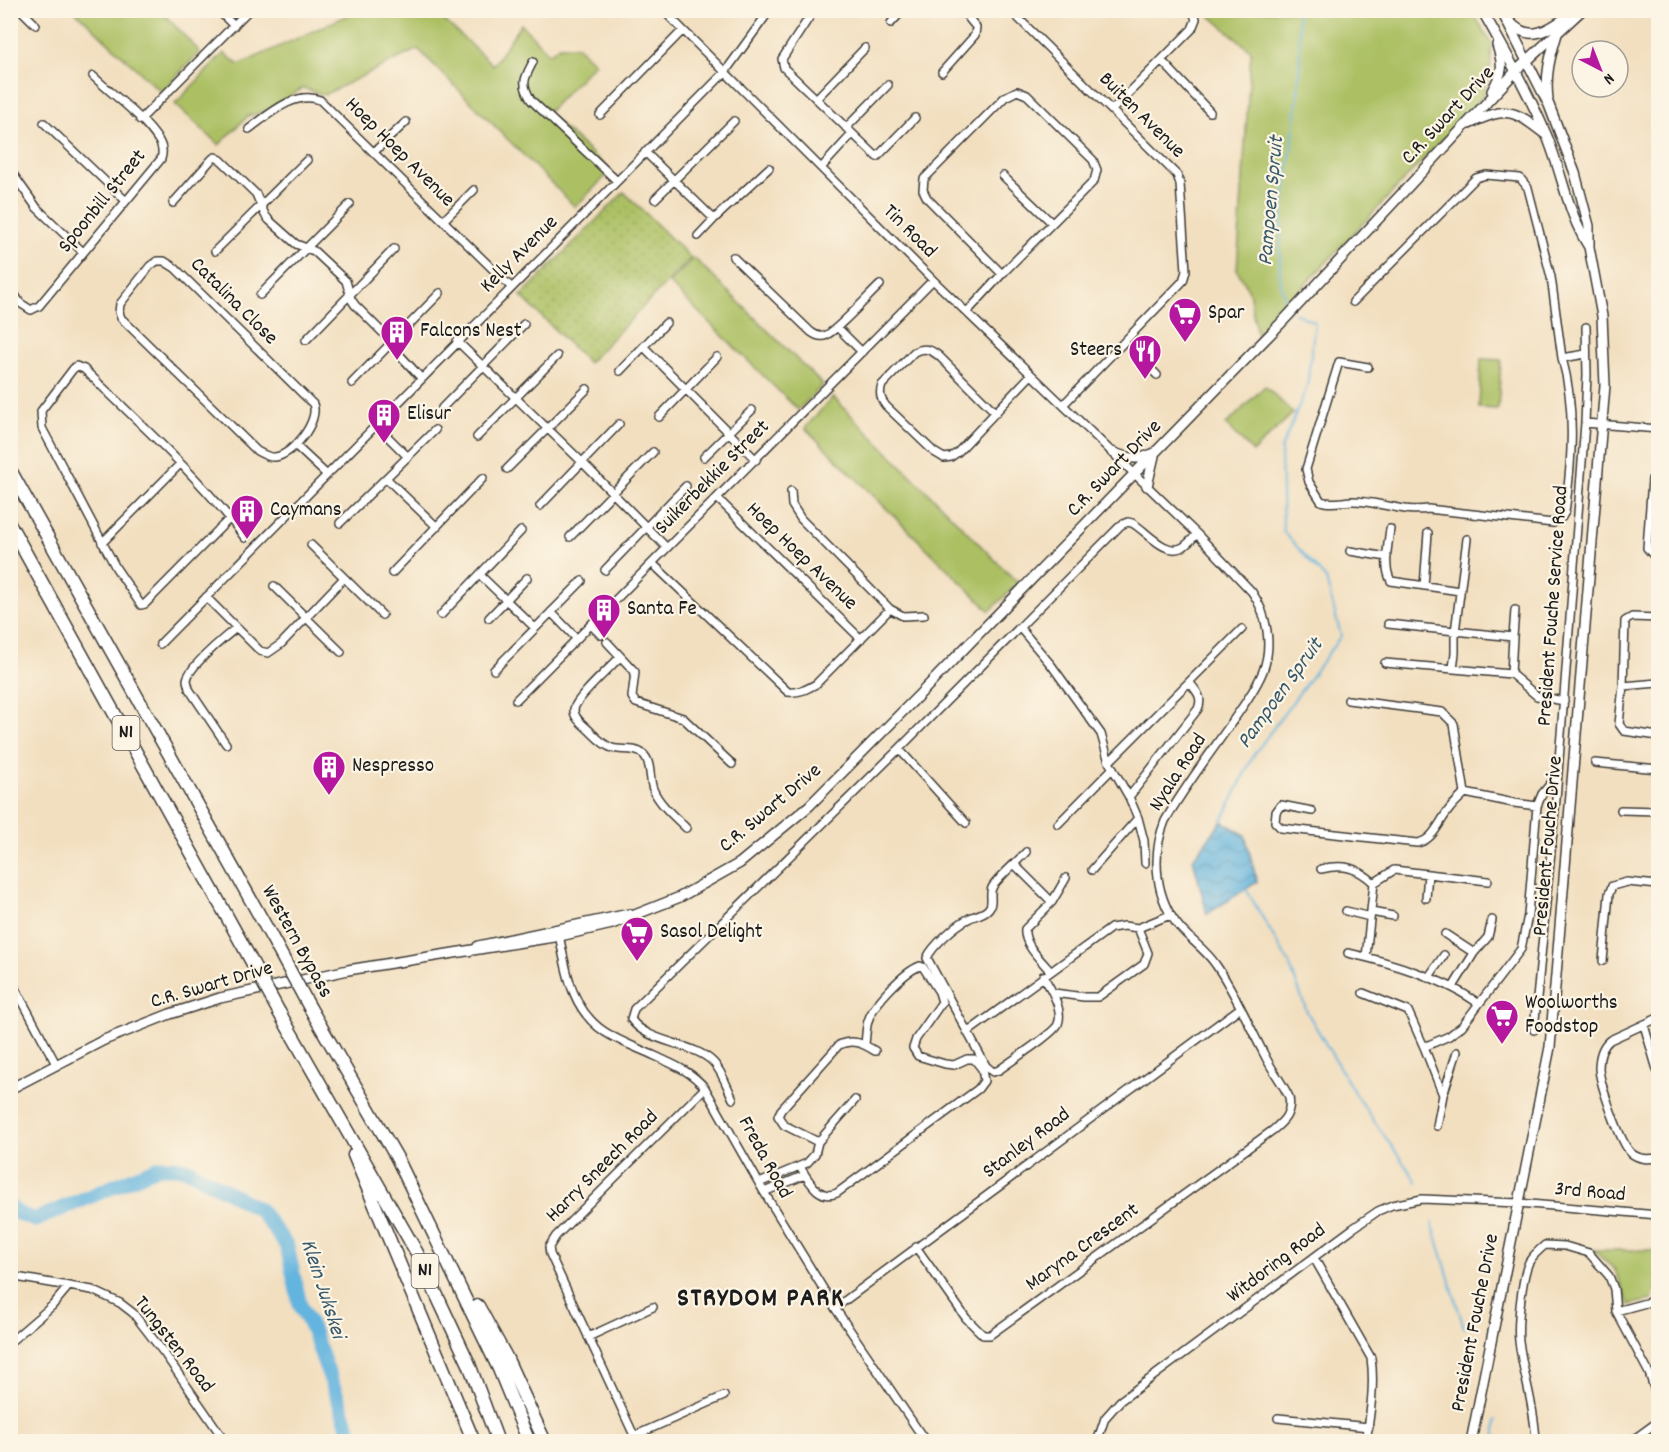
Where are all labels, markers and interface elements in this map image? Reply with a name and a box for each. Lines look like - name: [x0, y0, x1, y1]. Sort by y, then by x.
- north arrow: [1570, 39, 1630, 99]
- street label: C.R. Swart Drive: [1395, 60, 1503, 172]
- street label: Buiten Avenue: [1091, 66, 1191, 166]
- text: N: [1598, 67, 1619, 90]
- street label: Hoep Hoep Avenue: [337, 91, 461, 215]
- water label: Pampoen Spruit: [1251, 133, 1293, 267]
- street label: Spoonbill Street: [52, 143, 154, 260]
- street label: Tin Road: [875, 198, 943, 266]
- street label: Kelly Avenue: [474, 209, 566, 301]
- street label: Catalina Close: [182, 251, 284, 353]
- supermarket icon: Spar: [1167, 296, 1203, 343]
- place label: Spar: [1208, 299, 1245, 329]
- building icon: Falcons Nest: [379, 314, 415, 361]
- place label: Falcons Nest: [420, 317, 522, 347]
- restaurant icon: Steers: [1127, 333, 1163, 380]
- place label: Steers: [1070, 336, 1122, 366]
- building icon: Elisur: [366, 397, 402, 444]
- place label: Elisur: [407, 400, 451, 430]
- street label: Suikerbekkie Street: [649, 413, 778, 542]
- street label: C.R. Swart Drive: [1061, 413, 1169, 525]
- street label: President Fouche Service Road: [1531, 485, 1577, 727]
- building icon: Caymans: [229, 493, 265, 540]
- place label: Caymans: [270, 496, 342, 526]
- street label: Hoep Hoep Avenue: [738, 496, 864, 618]
- building icon: Santa Fe: [586, 592, 622, 639]
- place label: Santa Fe: [627, 595, 697, 625]
- water label: Pampoen Spruit: [1230, 631, 1333, 756]
- road number: N1: [112, 716, 140, 750]
- street label: Nyala Road: [1143, 728, 1215, 818]
- building icon: Nespresso: [311, 749, 347, 796]
- place label: Nespresso: [352, 752, 434, 782]
- street label: President Fouche Drive: [1526, 755, 1572, 937]
- street label: C.R. Swart Drive: [713, 757, 829, 861]
- street label: Western Bypass: [253, 880, 339, 1004]
- supermarket icon: Sasol Delight: [619, 915, 655, 962]
- place label: Sasol Delight: [660, 918, 763, 948]
- street label: C.R. Swart Drive: [147, 954, 277, 1018]
- place label: Woolworths Foodstop: [1525, 989, 1618, 1043]
- supermarket icon: Woolworths Foodstop: [1484, 998, 1520, 1045]
- street label: Stanley Road: [977, 1101, 1077, 1187]
- street label: Harry Sneech Road: [540, 1104, 666, 1230]
- street label: Freda Road: [729, 1111, 799, 1205]
- street label: 3rd Road: [1553, 1175, 1627, 1211]
- street label: Maryna Crescent: [1020, 1196, 1146, 1300]
- street label: Witdoring Road: [1221, 1217, 1333, 1311]
- street label: President Fouche Drive: [1444, 1231, 1508, 1415]
- water label: Klein Jukskei: [291, 1235, 354, 1346]
- road number: N1: [412, 1254, 438, 1288]
- district label: STRYDOM PARK: [677, 1280, 845, 1319]
- street label: Tungsten Road: [125, 1290, 221, 1400]

